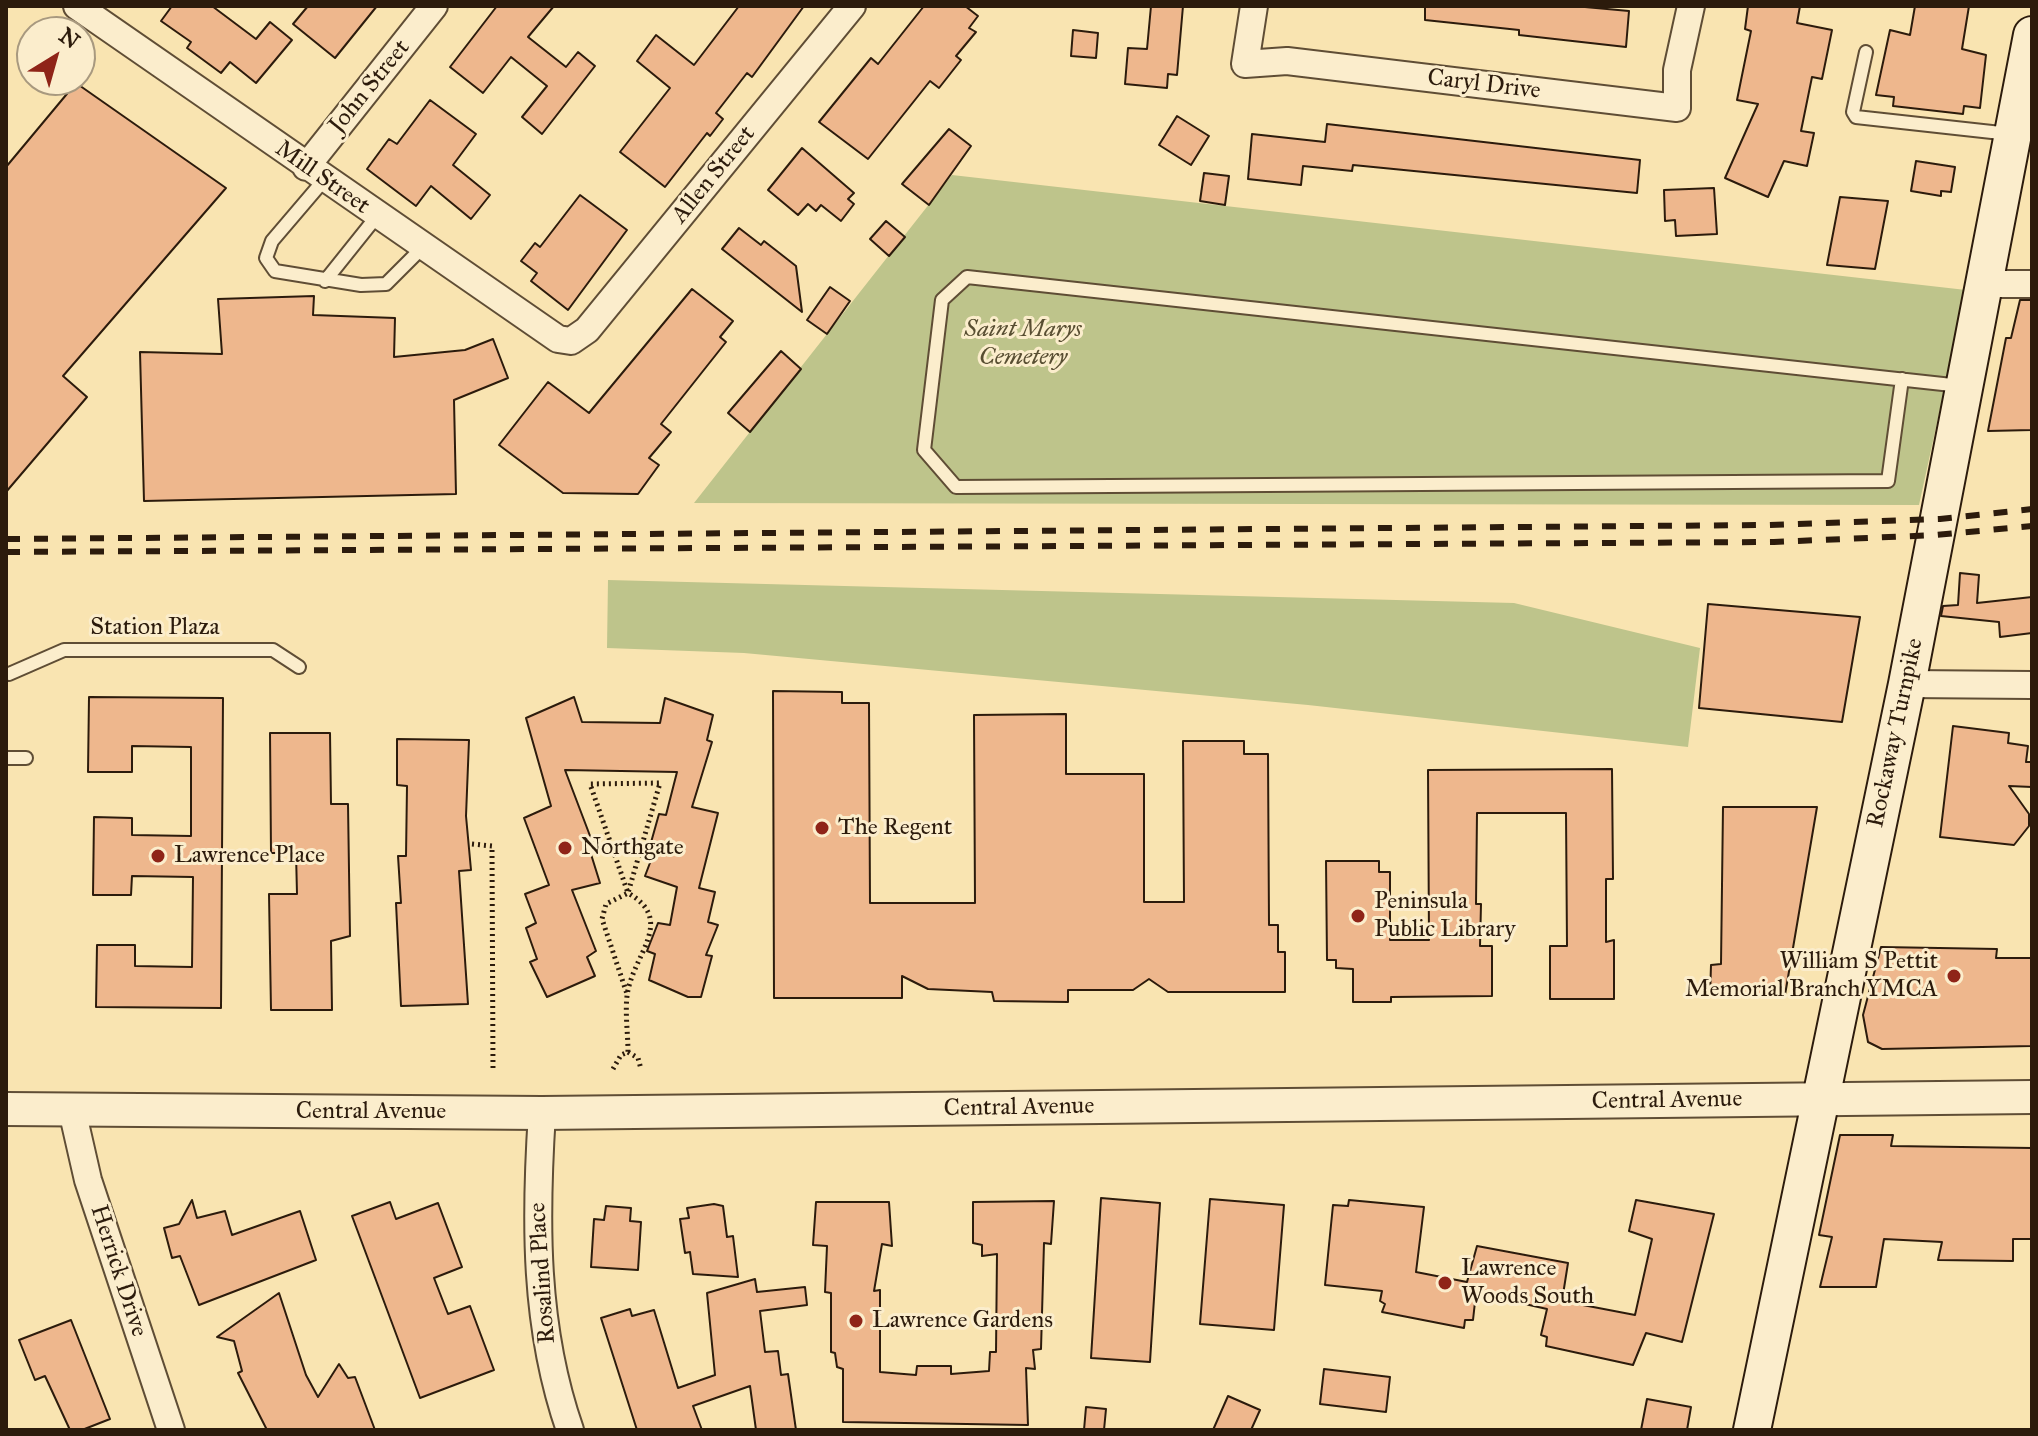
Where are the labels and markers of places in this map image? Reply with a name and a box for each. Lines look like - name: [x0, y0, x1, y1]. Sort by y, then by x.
- place label: The Regent: [838, 814, 952, 842]
- marker: The Regent: [813, 819, 831, 837]
- place label: Northgate: [581, 834, 684, 862]
- marker: Northgate: [556, 839, 574, 857]
- place label: Lawrence Place: [174, 842, 325, 870]
- marker: Lawrence Place: [149, 847, 167, 865]
- place label: Peninsula Public Library: [1374, 888, 1516, 944]
- marker: Peninsula Public Library: [1349, 907, 1367, 925]
- place label: William S Pettit Memorial Branch YMCA: [1685, 948, 1938, 1004]
- marker: William S Pettit Memorial Branch YMCA: [1945, 967, 1963, 985]
- place label: Lawrence Woods South: [1461, 1255, 1594, 1311]
- marker: Lawrence Woods South: [1436, 1274, 1454, 1292]
- place label: Lawrence Gardens: [872, 1307, 1053, 1335]
- marker: Lawrence Gardens: [847, 1312, 865, 1330]

